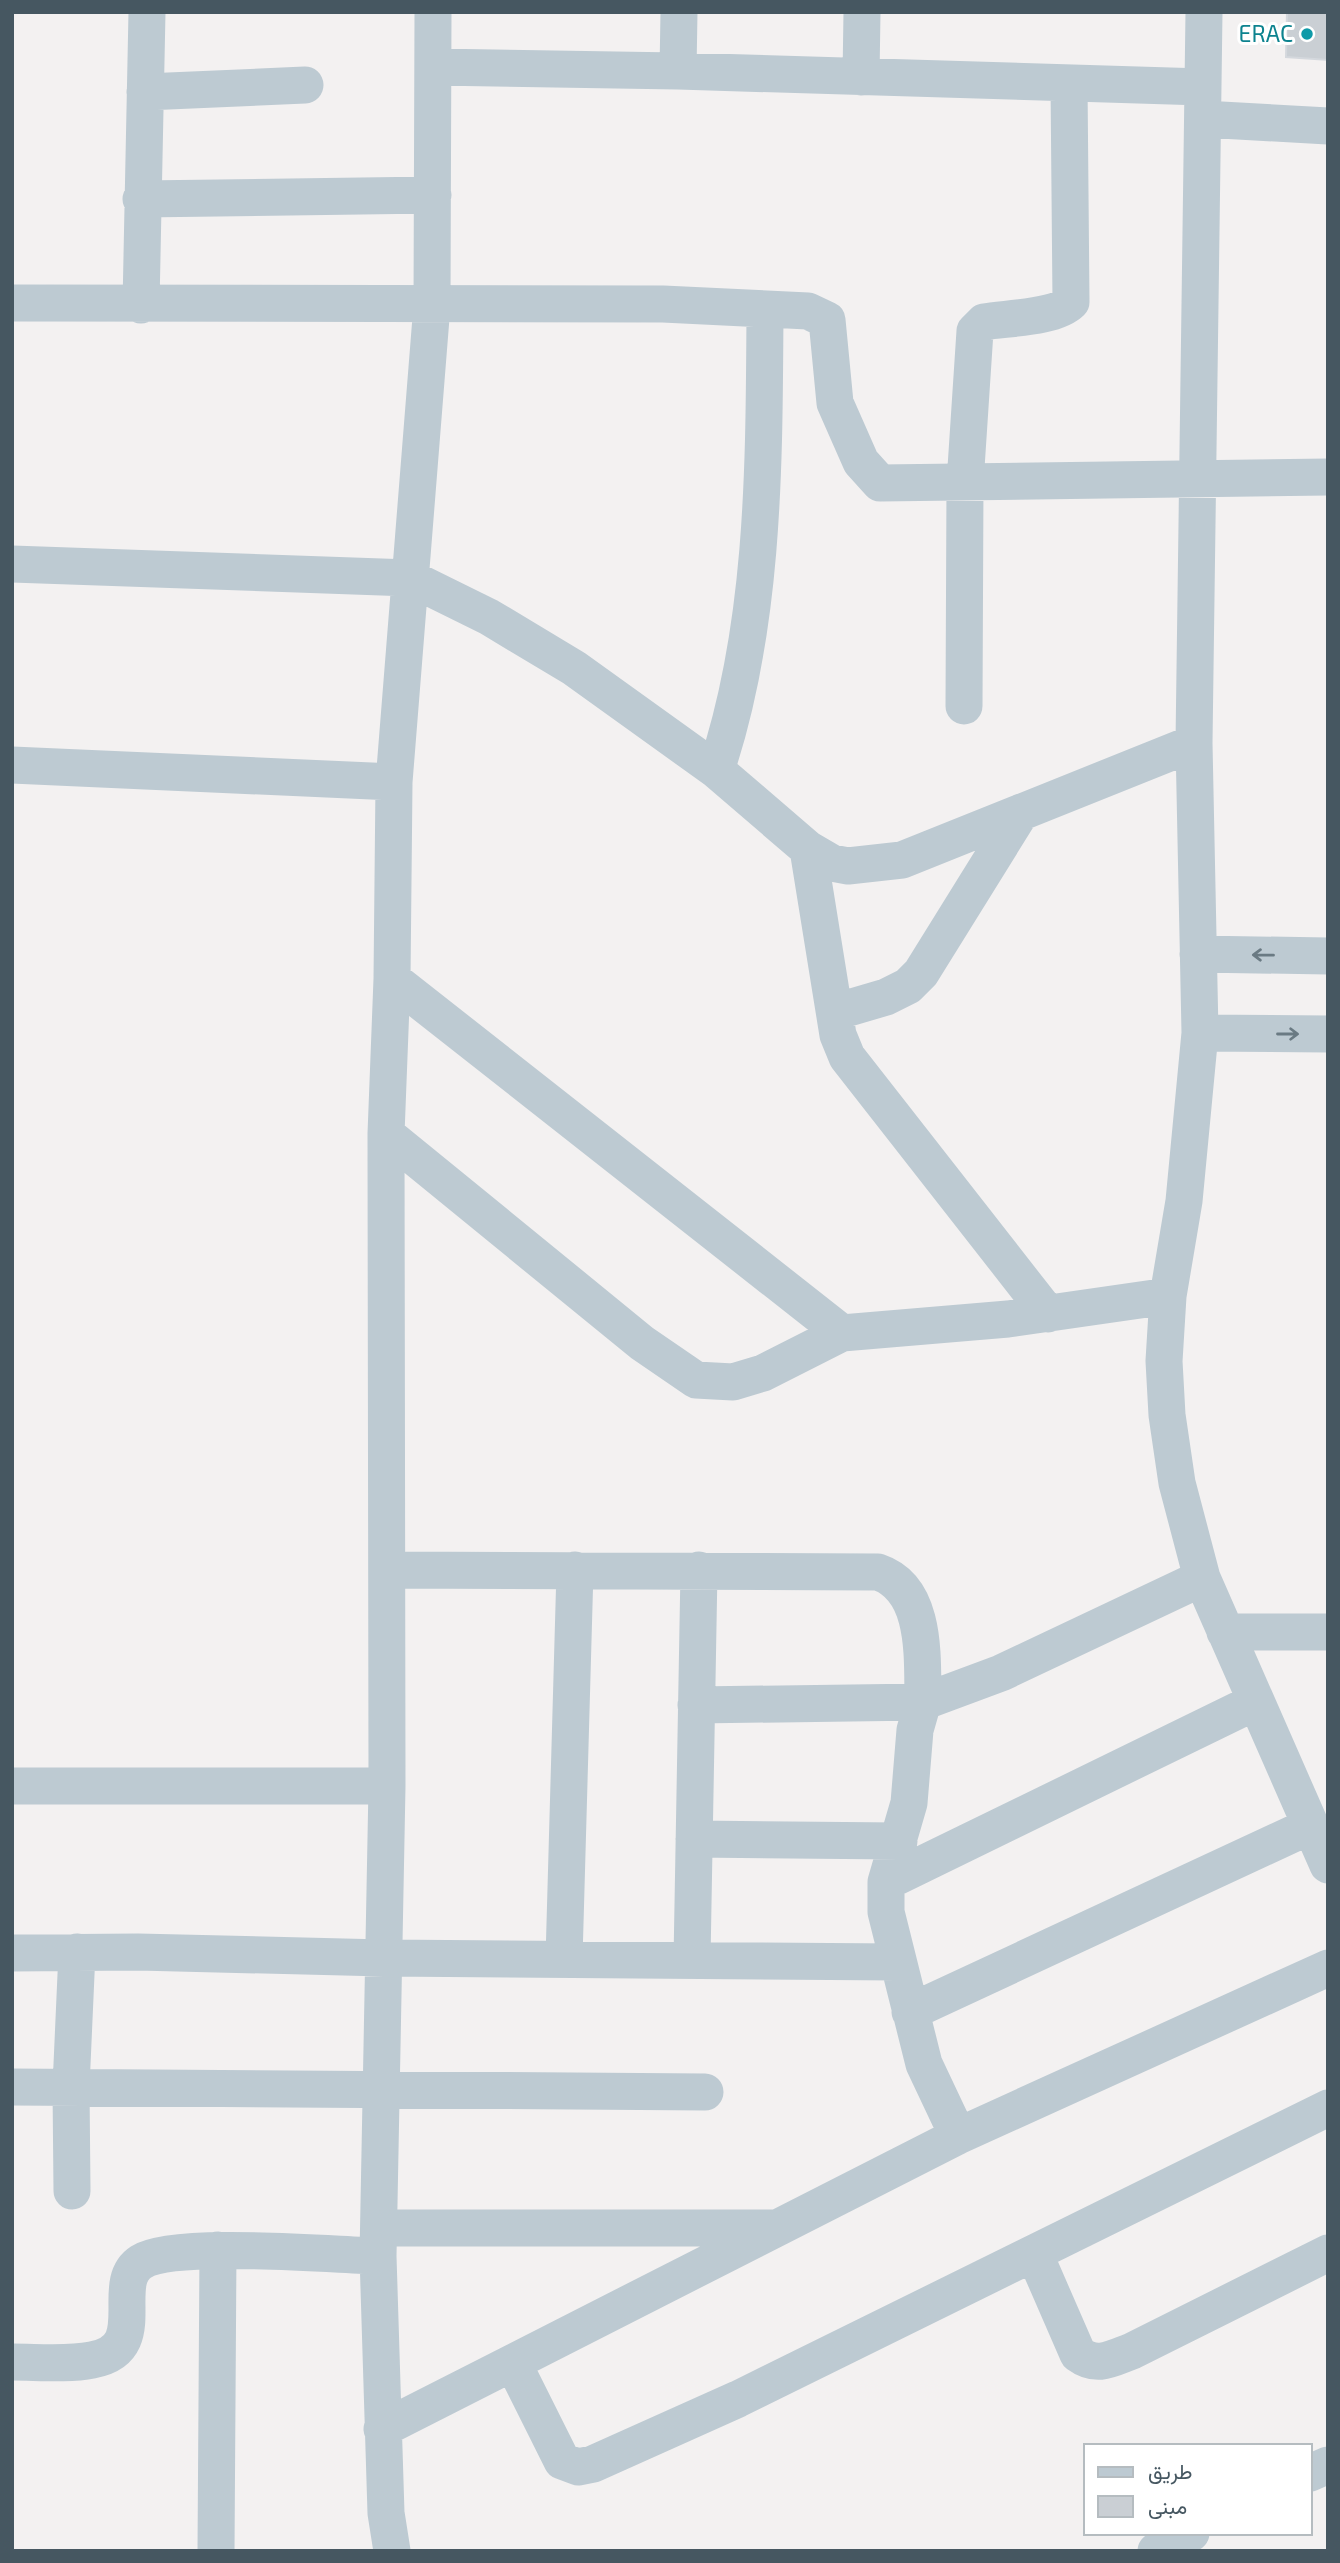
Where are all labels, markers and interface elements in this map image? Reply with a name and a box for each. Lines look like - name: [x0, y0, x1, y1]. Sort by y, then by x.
- place label: ERAC: [1239, 19, 1293, 47]
- marker: ERAC: [1299, 26, 1315, 42]
- one-way arrow: [1252, 948, 1275, 962]
- one-way arrow: [1276, 1027, 1299, 1040]
- legend: [1084, 2444, 1312, 2535]
- text: طريق: [1148, 2458, 1193, 2485]
- text: مبنى: [1148, 2493, 1187, 2519]

